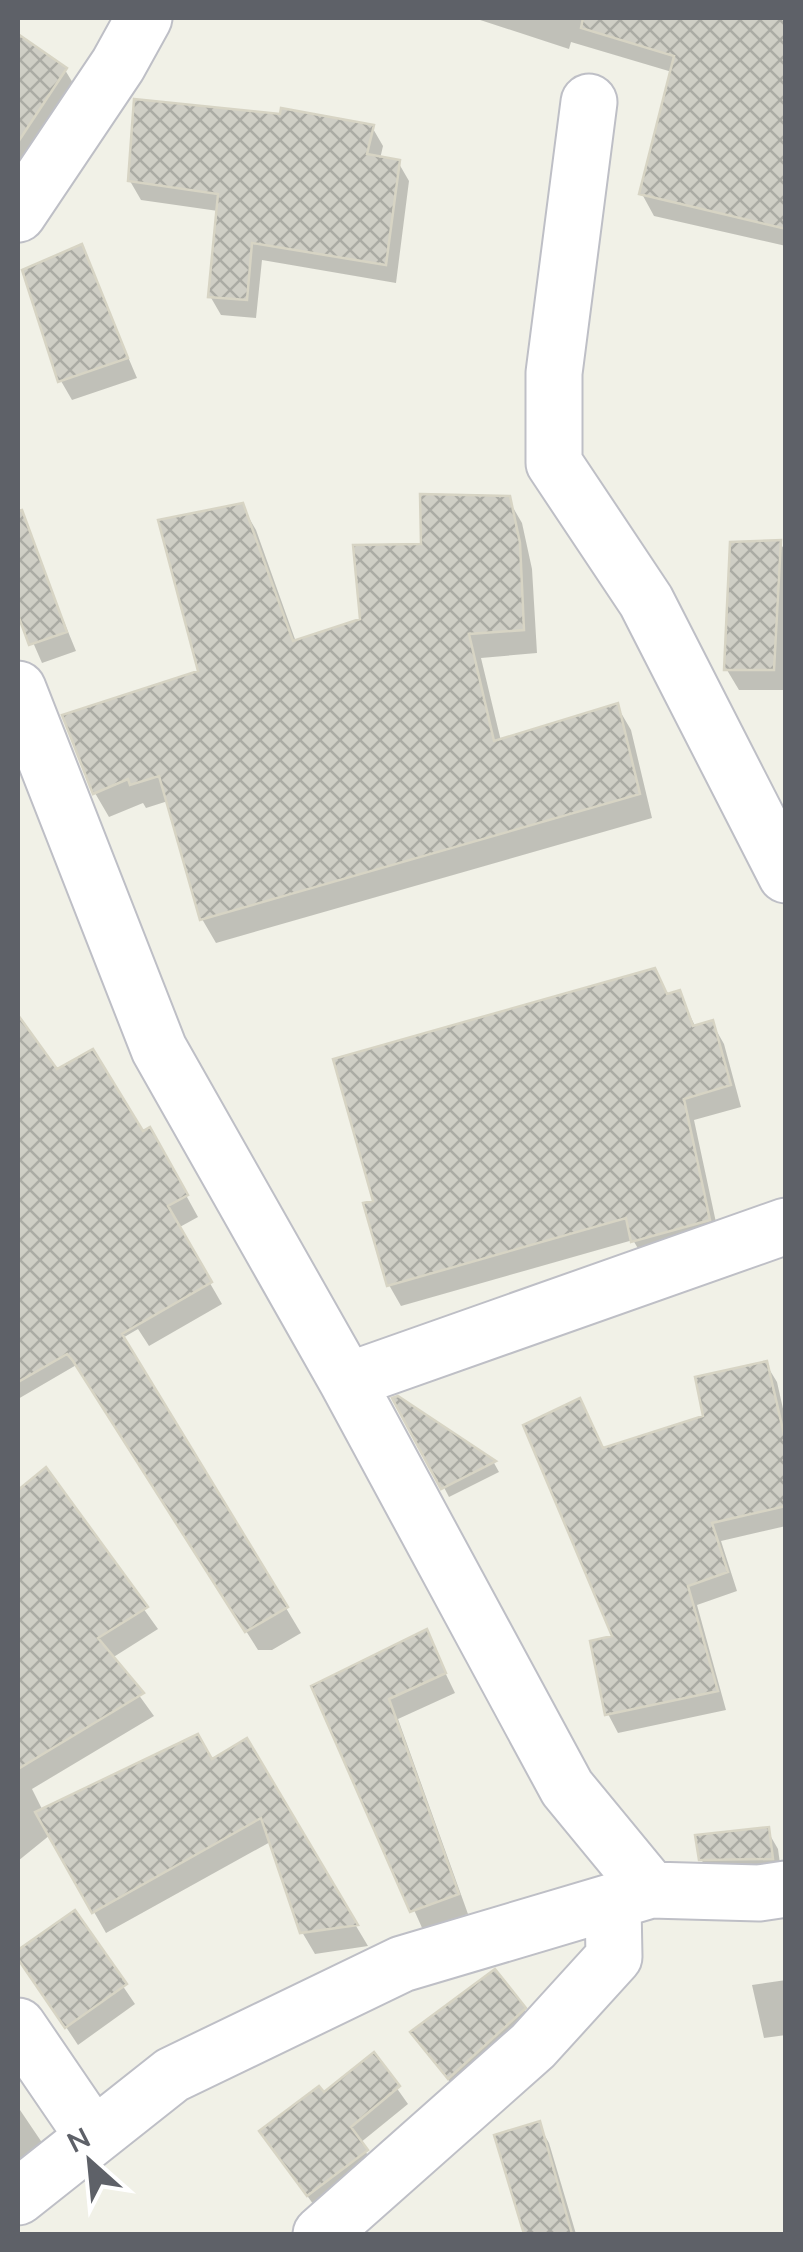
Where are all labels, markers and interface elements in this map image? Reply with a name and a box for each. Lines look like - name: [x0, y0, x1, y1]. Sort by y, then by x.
- north arrow: [40, 2112, 140, 2212]
- text: N: [61, 2119, 97, 2162]

